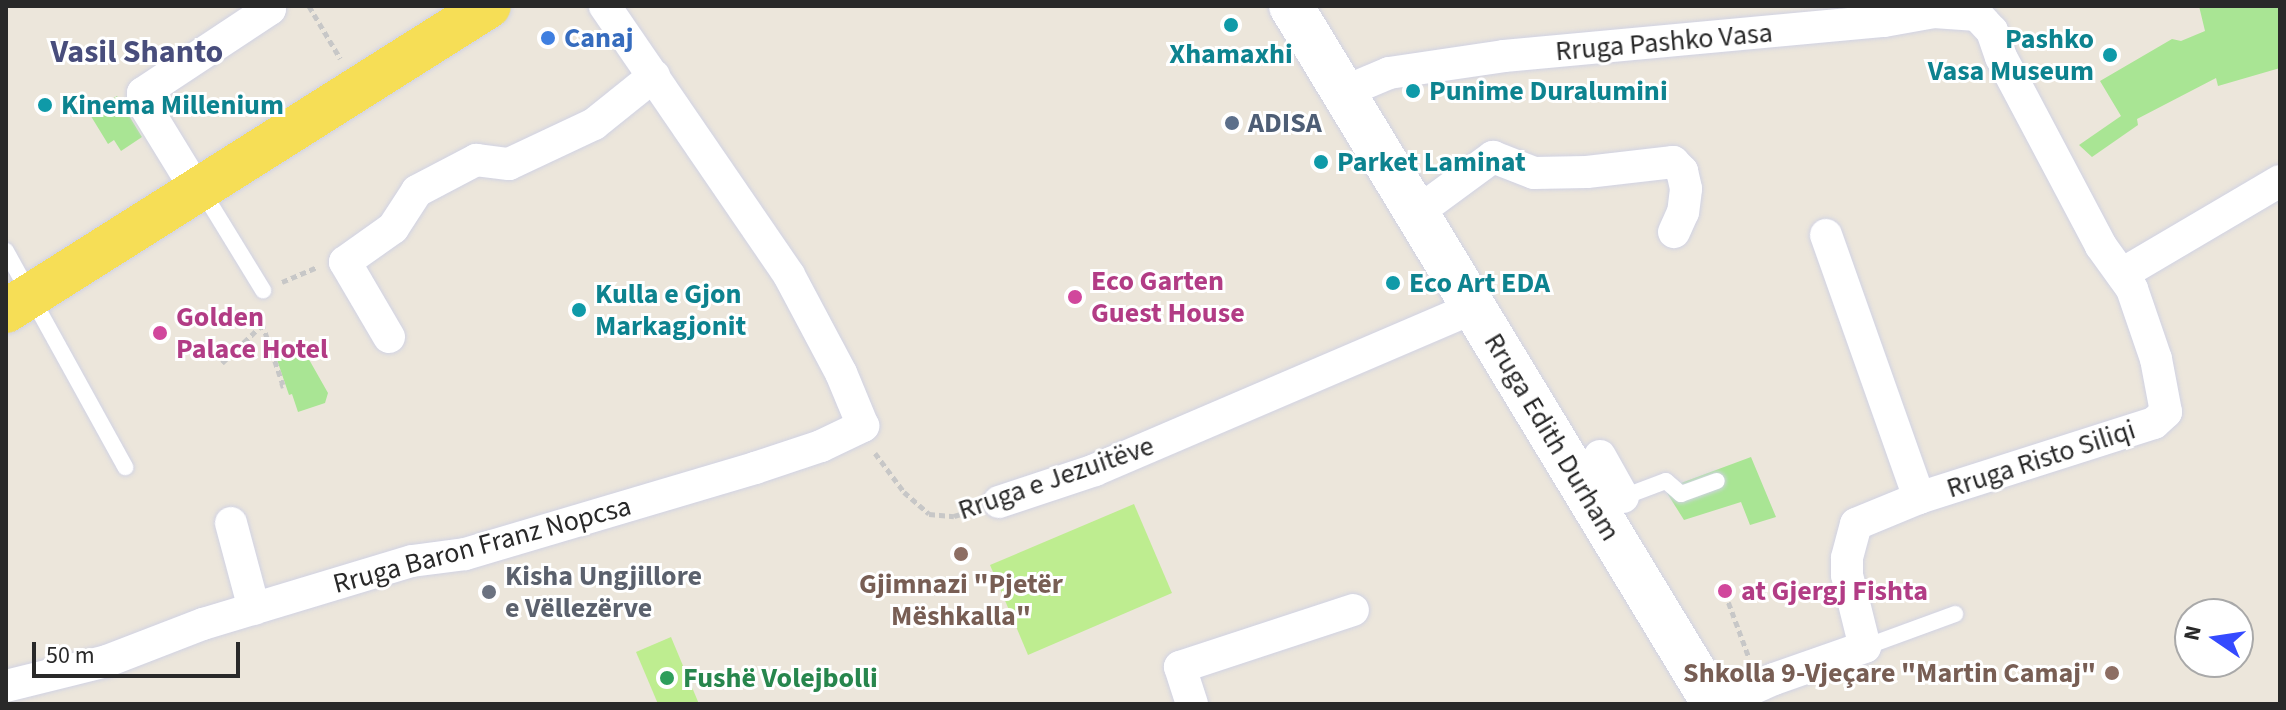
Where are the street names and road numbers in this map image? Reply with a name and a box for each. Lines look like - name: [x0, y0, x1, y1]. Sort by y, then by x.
- street label: Rruga Pashko Vasa: [1554, 16, 1774, 68]
- street label: Rruga Edith Durham: [1477, 327, 1627, 547]
- street label: Rruga Risto Siliqi: [1942, 413, 2140, 505]
- street label: Rruga e Jezuitëve: [954, 429, 1158, 527]
- street label: Rruga Baron Franz Nopcsa: [329, 489, 635, 601]

